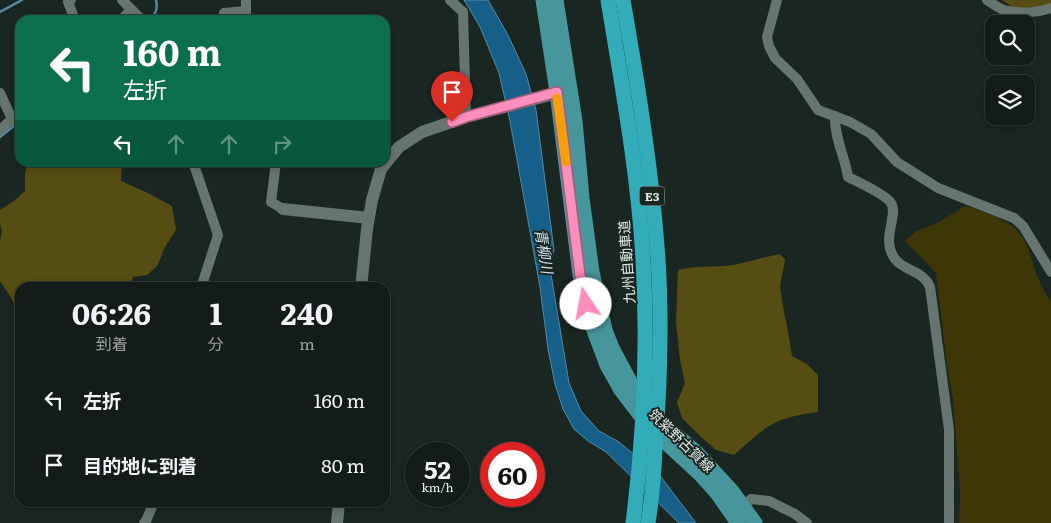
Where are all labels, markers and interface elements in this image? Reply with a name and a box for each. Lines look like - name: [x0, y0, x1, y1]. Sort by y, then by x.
- map controls: [985, 15, 1035, 125]
- button: search: [985, 15, 1035, 65]
- text: 160 m: [123, 25, 221, 77]
- icon: left: [40, 35, 105, 100]
- pin: [431, 71, 473, 122]
- text: 左折: [123, 72, 167, 105]
- button: layers: [985, 75, 1035, 125]
- icon: arrive: [438, 78, 466, 106]
- icon: left: [109, 130, 137, 158]
- icon: ahead: [162, 130, 190, 158]
- icon: ahead: [215, 130, 243, 158]
- icon: right: [268, 130, 296, 158]
- road number: E3: [640, 187, 664, 206]
- street label: 九州自動車道: [613, 219, 639, 305]
- water label: 青柳川: [530, 227, 560, 277]
- position arrow: [559, 277, 611, 329]
- text: 06:26: [72, 290, 151, 334]
- text: 1: [210, 290, 222, 334]
- text: 240: [281, 290, 333, 334]
- text: 到着: [95, 331, 127, 355]
- text: 分: [208, 331, 224, 355]
- text: m: [299, 331, 315, 355]
- icon: left: [40, 386, 68, 414]
- text: 左折: [83, 386, 121, 414]
- text: 160 m: [314, 386, 365, 414]
- street label: 筑紫野古賀線: [645, 404, 719, 476]
- speed limit sign: 60: [480, 442, 545, 507]
- text: 52: [424, 450, 451, 487]
- icon: arrive: [40, 451, 68, 479]
- text: 目的地に到着: [83, 451, 197, 479]
- text: 80 m: [321, 451, 365, 479]
- text: km/h: [422, 478, 453, 496]

